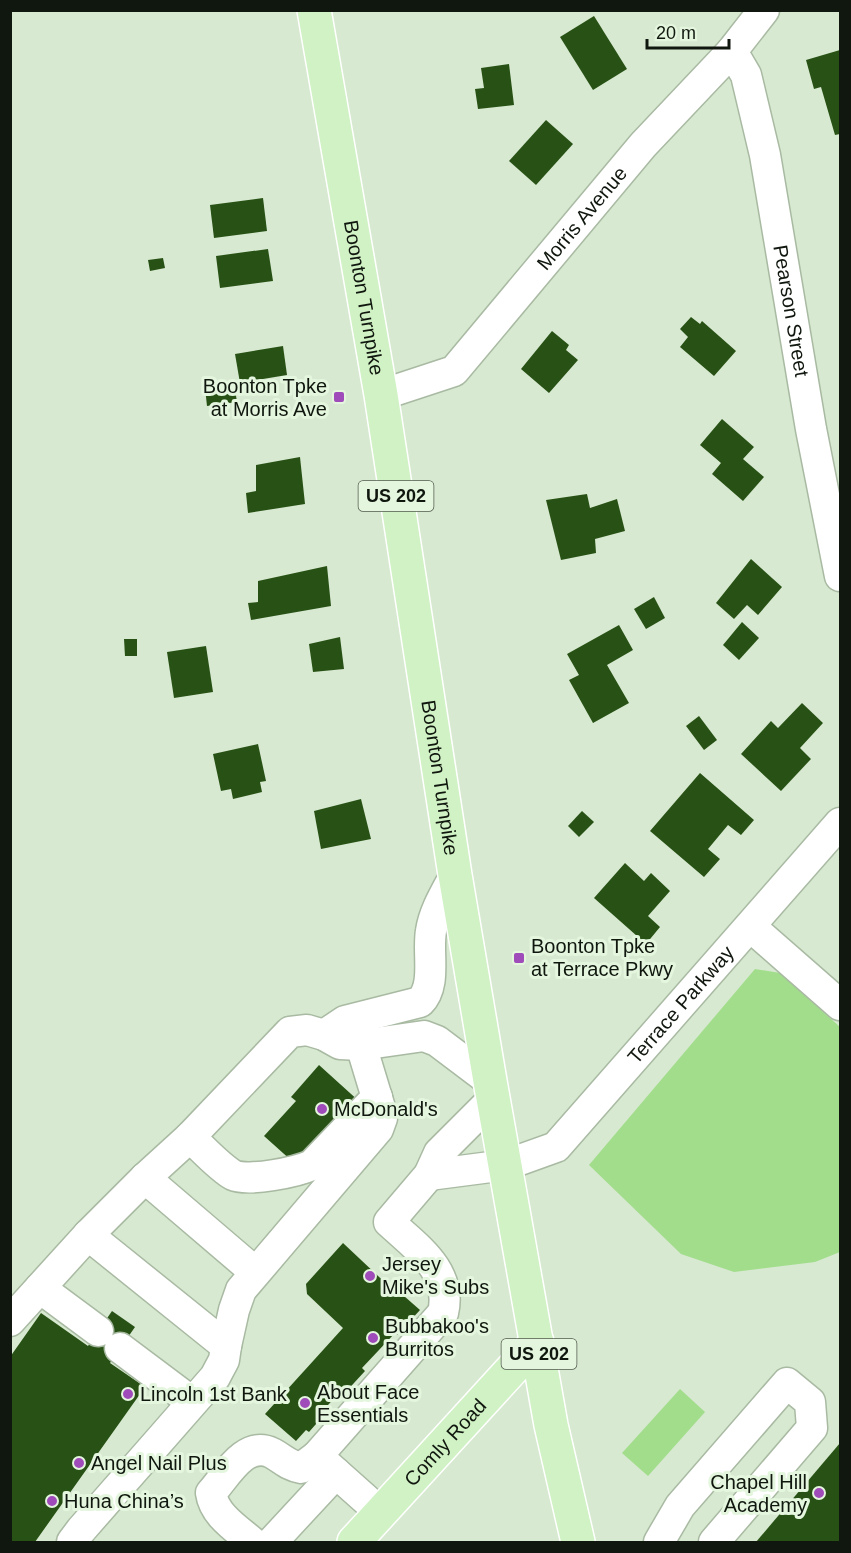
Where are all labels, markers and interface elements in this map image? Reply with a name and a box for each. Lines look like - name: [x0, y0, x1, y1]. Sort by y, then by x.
- scale bar: [647, 12, 730, 50]
- text: 20 m: [656, 23, 696, 43]
- street label: Morris Avenue: [532, 162, 631, 274]
- street label: Boonton Turnpike: [340, 219, 388, 377]
- street label: Pearson Street: [769, 243, 813, 379]
- place label: Boonton Tpke at Morris Ave: [203, 375, 327, 420]
- marker: Boonton Tpke at Morris Ave: [332, 390, 346, 404]
- road number: US 202: [358, 481, 434, 511]
- street label: Boonton Turnpike: [417, 699, 463, 857]
- place label: Boonton Tpke at Terrace Pkwy: [531, 935, 673, 980]
- street label: Terrace Parkway: [623, 941, 738, 1068]
- marker: Boonton Tpke at Terrace Pkwy: [512, 951, 526, 965]
- place label: McDonald's: [334, 1098, 438, 1120]
- marker: McDonald's: [315, 1102, 329, 1116]
- place label: Jersey Mike's Subs: [382, 1253, 489, 1298]
- marker: Jersey Mike's Subs: [363, 1269, 377, 1283]
- place label: Bubbakoo's Burritos: [385, 1315, 489, 1360]
- marker: Bubbakoo's Burritos: [366, 1331, 380, 1345]
- road number: US 202: [502, 1339, 576, 1369]
- place label: About Face Essentials: [317, 1381, 419, 1426]
- place label: Lincoln 1st Bank: [140, 1383, 288, 1405]
- marker: Lincoln 1st Bank: [121, 1387, 135, 1401]
- street label: Comly Road: [400, 1394, 490, 1490]
- marker: About Face Essentials: [298, 1396, 312, 1410]
- place label: Angel Nail Plus: [91, 1452, 227, 1474]
- marker: Angel Nail Plus: [72, 1456, 86, 1470]
- place label: Chapel Hill Academy: [710, 1471, 807, 1516]
- marker: Chapel Hill Academy: [812, 1486, 826, 1500]
- place label: Huna China’s: [64, 1490, 184, 1512]
- marker: Huna China’s: [45, 1494, 59, 1508]

